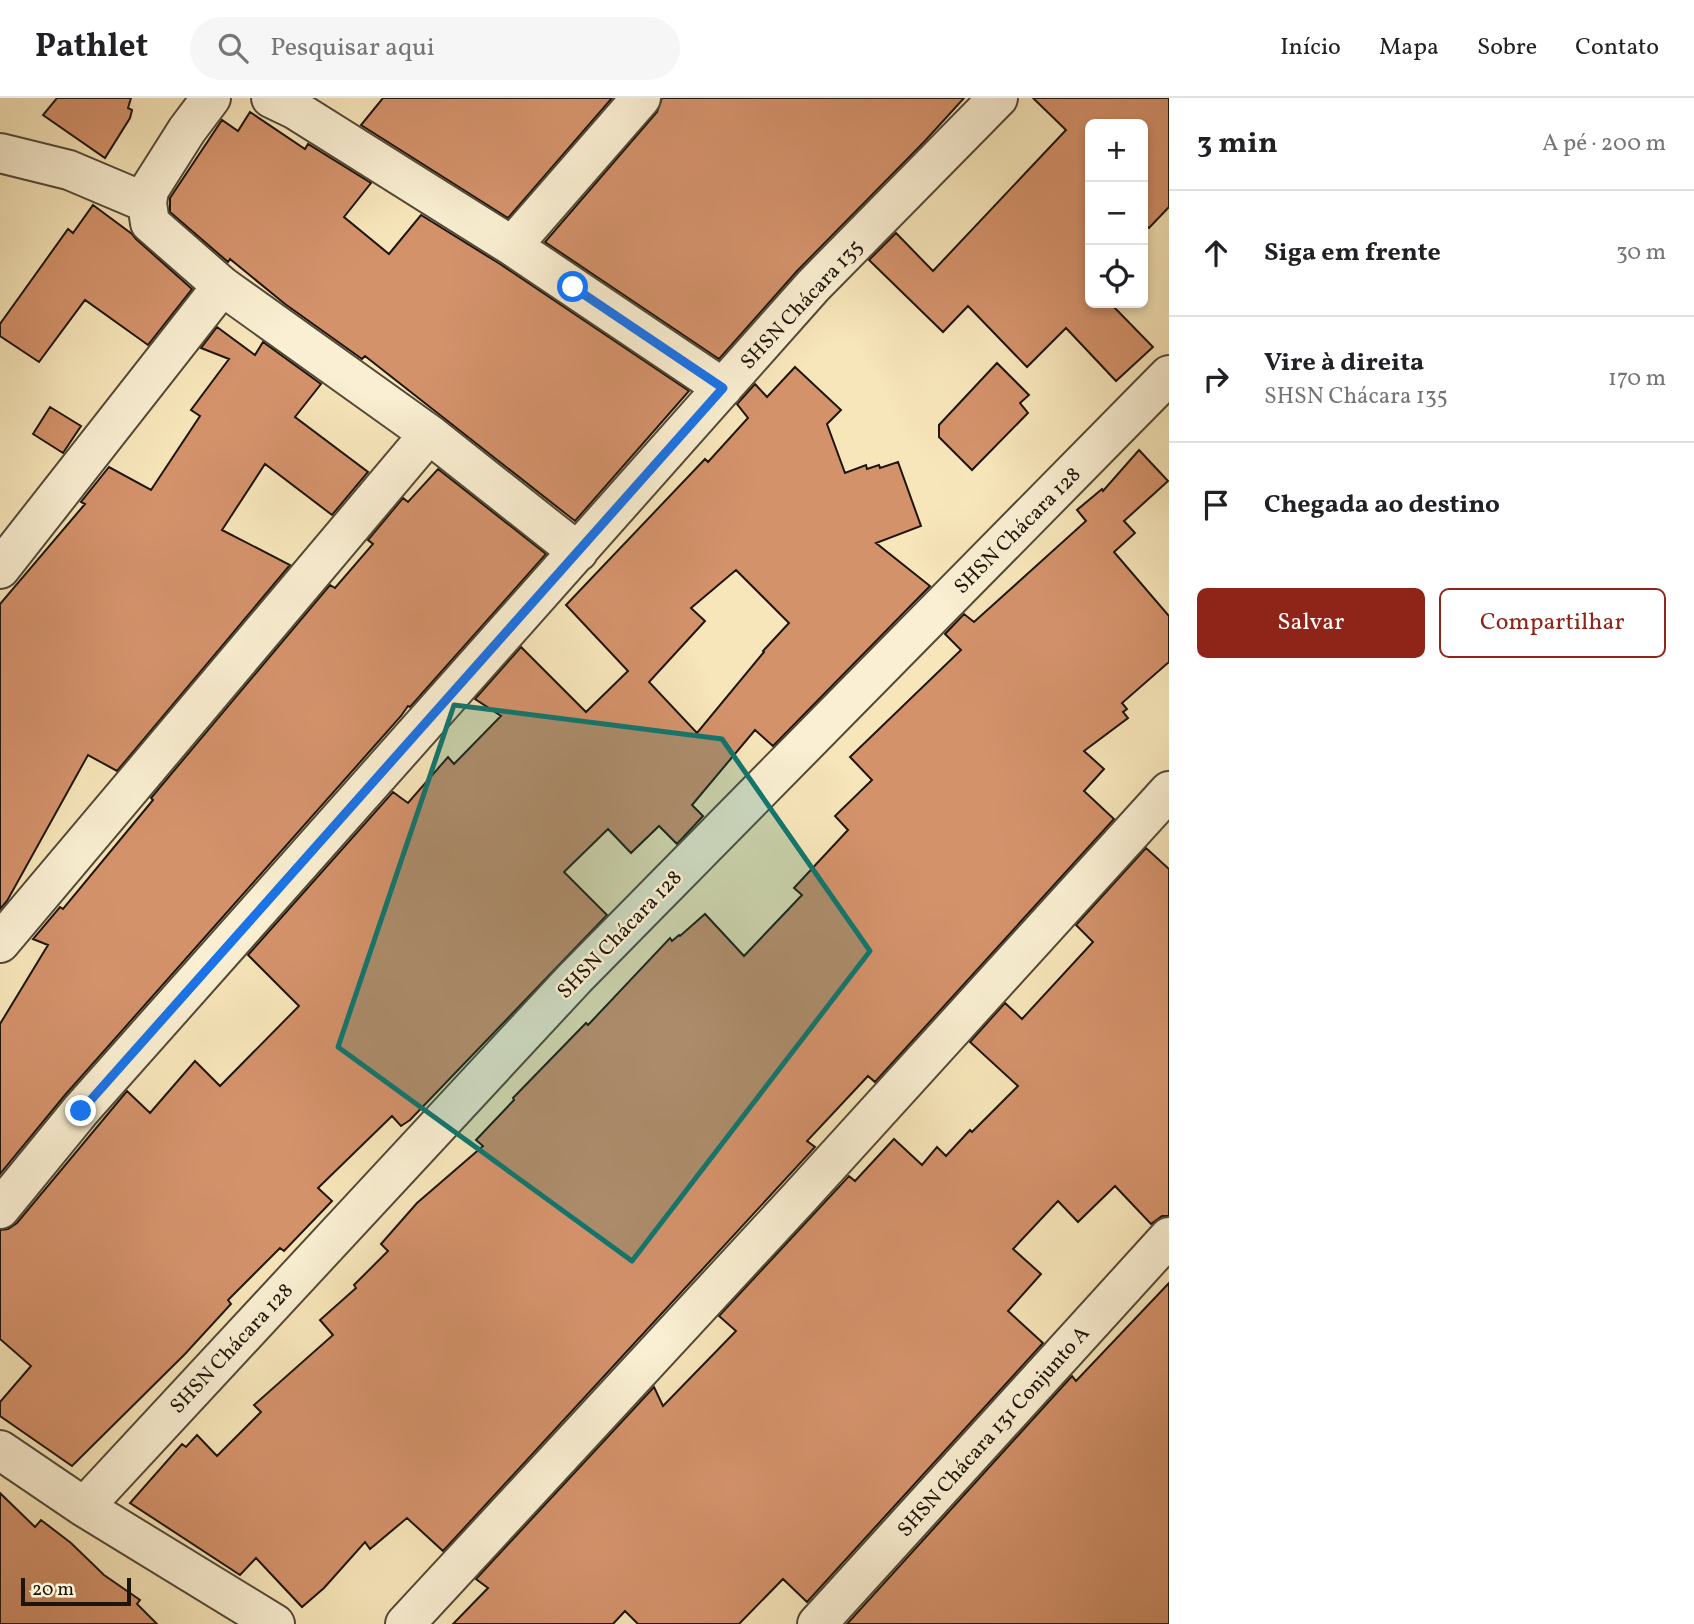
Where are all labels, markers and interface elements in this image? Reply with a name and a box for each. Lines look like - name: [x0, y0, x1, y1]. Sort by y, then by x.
- search box: [190, 17, 680, 80]
- text: Pathlet: [35, 25, 148, 71]
- icon: search: [214, 29, 252, 67]
- text: Pesquisar aqui: [270, 30, 435, 66]
- text: Início: [1280, 31, 1341, 65]
- text: Mapa: [1379, 31, 1439, 65]
- text: Sobre: [1477, 31, 1537, 65]
- text: Contato: [1575, 31, 1659, 65]
- map controls: [1085, 119, 1148, 308]
- button: +: [1085, 119, 1148, 182]
- text: 3 min: [1197, 123, 1278, 165]
- text: A pé · 200 m: [1542, 128, 1666, 160]
- button: −: [1085, 182, 1148, 245]
- street label: SHSN Chácara 135: [734, 234, 870, 376]
- icon: ahead: [1197, 234, 1235, 272]
- text: Siga em frente: [1264, 235, 1441, 271]
- text: 30 m: [1616, 237, 1666, 269]
- button: locate: [1085, 245, 1148, 308]
- route start: [557, 271, 588, 302]
- text: Vire à direita: [1264, 345, 1424, 381]
- icon: right: [1197, 360, 1235, 398]
- text: 170 m: [1608, 363, 1666, 395]
- text: SHSN Chácara 135: [1264, 381, 1448, 413]
- street label: SHSN Chácara 128: [948, 461, 1088, 601]
- icon: arrive: [1197, 486, 1235, 524]
- text: Chegada ao destino: [1264, 487, 1500, 523]
- button: Salvar: [1197, 588, 1425, 658]
- button: Compartilhar: [1439, 588, 1666, 658]
- street label: SHSN Chácara 128: [551, 864, 689, 1006]
- route end: [65, 1095, 96, 1126]
- street label: SHSN Chácara 128: [164, 1277, 300, 1421]
- street label: SHSN Chácara 131 Conjunto A: [891, 1320, 1097, 1544]
- scale bar: [21, 1575, 131, 1607]
- text: 20 m: [32, 1577, 74, 1603]

